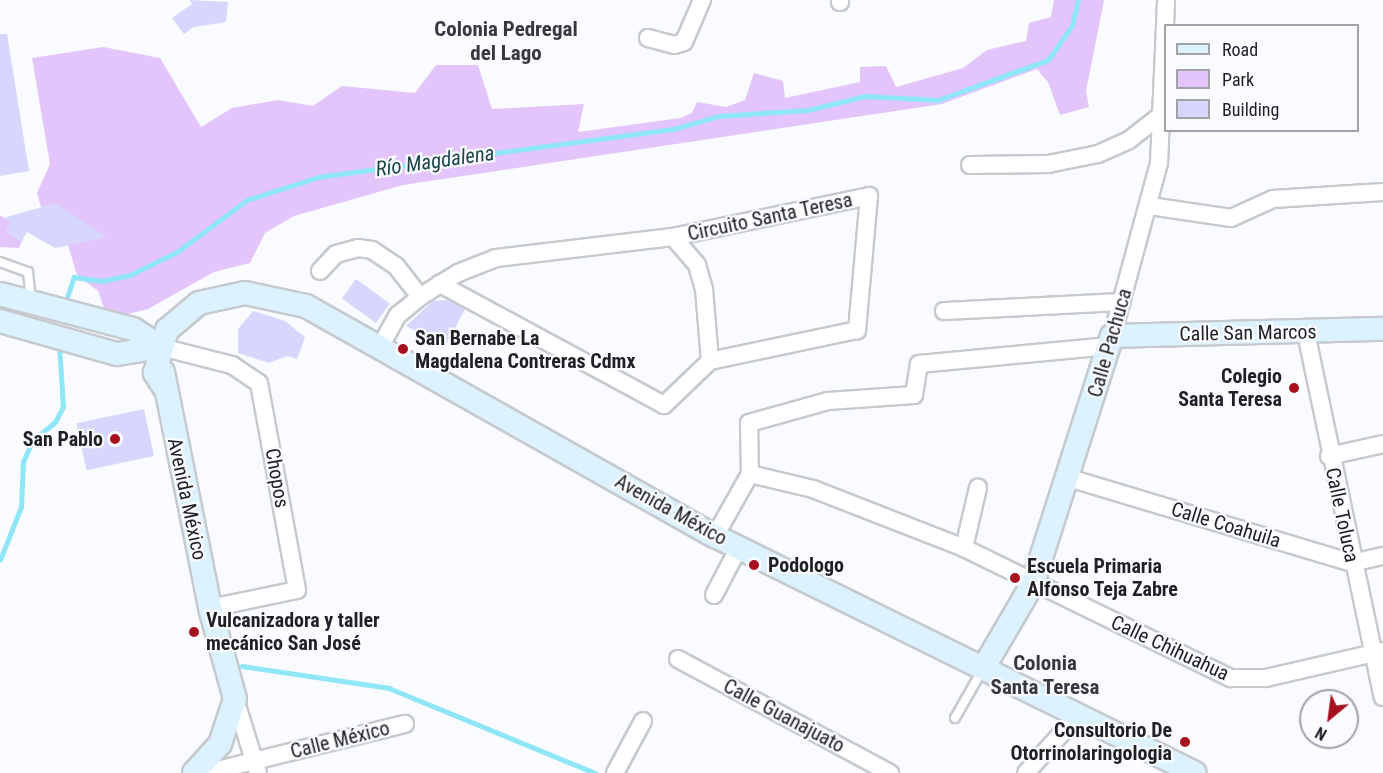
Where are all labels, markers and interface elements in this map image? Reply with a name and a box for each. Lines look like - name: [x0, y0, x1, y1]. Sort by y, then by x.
- district label: Colonia Pedregal del Lago: [434, 16, 578, 66]
- legend: [1164, 24, 1359, 132]
- text: Road: [1222, 39, 1258, 60]
- text: Park: [1222, 69, 1254, 90]
- text: Building: [1222, 99, 1279, 120]
- water label: Río Magdalena: [374, 140, 496, 182]
- street label: Circuito Santa Teresa: [685, 188, 855, 246]
- street label: Calle Pachuca: [1083, 286, 1137, 400]
- street label: Calle San Marcos: [1179, 320, 1317, 346]
- place label: San Bernabe La Magdalena Contreras Cdmx: [415, 326, 635, 373]
- marker: San Bernabe La Magdalena Contreras Cdmx: [396, 342, 410, 356]
- place label: Colegio Santa Teresa: [1178, 365, 1282, 412]
- marker: Colegio Santa Teresa: [1287, 381, 1301, 395]
- place label: San Pablo: [23, 427, 103, 451]
- marker: San Pablo: [108, 432, 122, 446]
- street label: Avenida México: [162, 436, 212, 562]
- street label: Chopos: [260, 446, 294, 510]
- street label: Calle Toluca: [1320, 465, 1364, 565]
- street label: Avenida México: [611, 469, 731, 551]
- street label: Calle Coahuila: [1168, 497, 1284, 553]
- place label: Podologo: [768, 553, 844, 577]
- place label: Escuela Primaria Alfonso Teja Zabre: [1027, 554, 1178, 601]
- marker: Podologo: [745, 556, 763, 574]
- marker: Escuela Primaria Alfonso Teja Zabre: [1008, 571, 1022, 585]
- place label: Vulcanizadora y taller mecánico San José: [206, 608, 380, 655]
- street label: Calle Chihuahua: [1107, 610, 1233, 686]
- marker: Vulcanizadora y taller mecánico San José: [187, 625, 201, 639]
- district label: Colonia Santa Teresa: [990, 650, 1100, 700]
- street label: Calle Guanajuato: [719, 674, 849, 758]
- north arrow: [1299, 689, 1359, 749]
- street label: Calle México: [288, 716, 392, 764]
- place label: Consultorio De Otorrinolaringologia: [1011, 718, 1172, 765]
- text: N: [1312, 723, 1330, 744]
- marker: Consultorio De Otorrinolaringologia: [1176, 733, 1194, 751]

